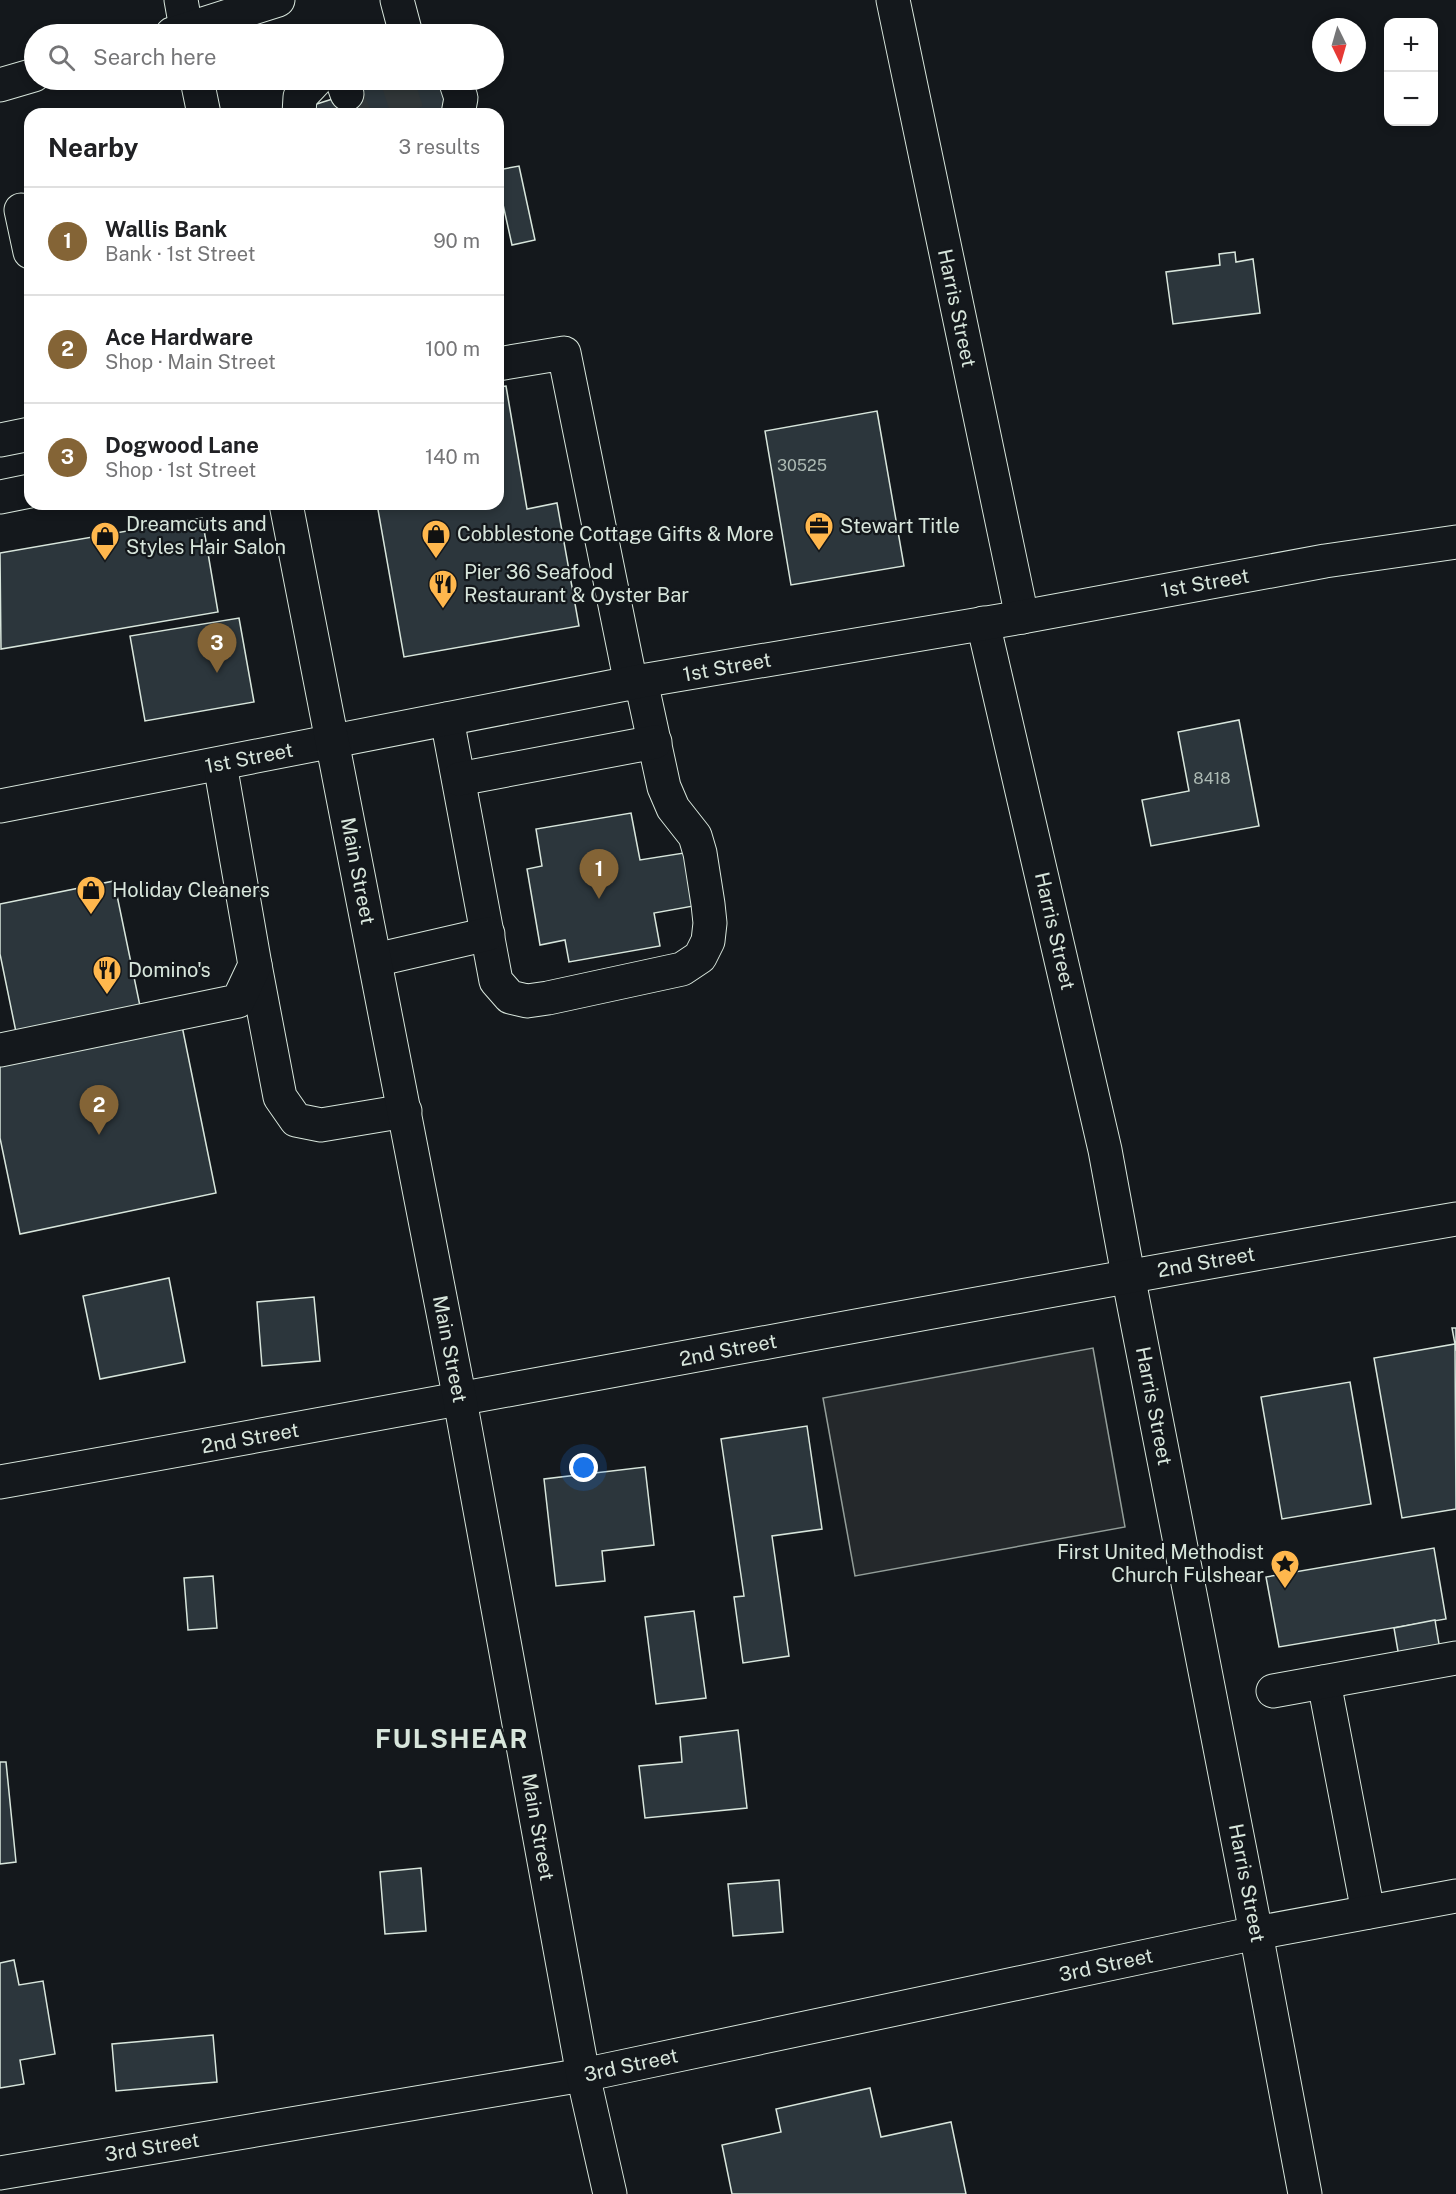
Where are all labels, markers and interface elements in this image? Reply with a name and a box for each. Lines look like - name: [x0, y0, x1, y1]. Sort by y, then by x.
- north arrow: [1312, 18, 1366, 72]
- map controls: [1384, 18, 1438, 126]
- button: +: [1384, 18, 1438, 72]
- search box: [24, 24, 504, 90]
- icon: search: [45, 41, 78, 74]
- text: Search here: [93, 44, 217, 70]
- button: −: [1384, 72, 1438, 126]
- text: Nearby: [48, 132, 138, 163]
- text: 3 results: [399, 135, 480, 159]
- text: Wallis Bank: [105, 216, 227, 242]
- text: 1: [63, 229, 72, 253]
- text: 90 m: [433, 229, 480, 253]
- text: Bank · 1st Street: [105, 242, 256, 266]
- street label: Harris Street: [933, 247, 981, 369]
- text: Ace Hardware: [105, 324, 253, 350]
- text: 2: [61, 337, 74, 361]
- text: 100 m: [425, 337, 480, 361]
- text: Shop · Main Street: [105, 350, 276, 374]
- text: Dogwood Lane: [105, 432, 259, 458]
- text: 3: [61, 445, 74, 469]
- text: 140 m: [425, 445, 480, 469]
- house number: 30525: [777, 456, 827, 475]
- text: Shop · 1st Street: [105, 458, 256, 482]
- office icon: Stewart Title: [803, 510, 835, 552]
- place label: Dreamcuts and Styles Hair Salon: [126, 512, 286, 559]
- place label: Stewart Title: [840, 514, 960, 538]
- shop icon: Cobblestone Cottage Gifts & More: [420, 518, 452, 560]
- shop icon: Dreamcuts and Styles Hair Salon: [89, 520, 121, 562]
- place label: Cobblestone Cottage Gifts & More: [457, 522, 774, 546]
- place label: Pier 36 Seafood Restaurant & Oyster Bar: [464, 560, 689, 607]
- street label: 1st Street: [1159, 563, 1251, 603]
- restaurant icon: Pier 36 Seafood Restaurant & Oyster Bar: [427, 568, 459, 610]
- pin: 3: [198, 624, 236, 673]
- street label: 1st Street: [681, 647, 773, 687]
- street label: 1st Street: [203, 738, 295, 778]
- house number: 8418: [1193, 769, 1231, 788]
- street label: Main Street: [336, 815, 380, 927]
- pin: 1: [580, 850, 618, 899]
- street label: Harris Street: [1030, 870, 1080, 992]
- shop icon: Holiday Cleaners: [75, 874, 107, 916]
- place label: Holiday Cleaners: [112, 878, 270, 902]
- restaurant icon: Domino's: [91, 954, 123, 996]
- place label: Domino's: [128, 958, 211, 982]
- pin: 2: [80, 1086, 118, 1135]
- street label: 2nd Street: [1155, 1242, 1257, 1282]
- street label: Main Street: [428, 1293, 472, 1405]
- street label: 2nd Street: [677, 1329, 779, 1371]
- street label: Harris Street: [1131, 1345, 1177, 1467]
- street label: 2nd Street: [199, 1418, 301, 1458]
- your location: [569, 1453, 598, 1482]
- place label: First United Methodist Church Fulshear: [1057, 1540, 1264, 1587]
- place icon: First United Methodist Church Fulshear: [1269, 1548, 1301, 1590]
- district label: FULSHEAR: [375, 1723, 529, 1754]
- street label: Main Street: [517, 1771, 559, 1883]
- street label: Harris Street: [1224, 1822, 1270, 1944]
- street label: 3rd Street: [1057, 1943, 1155, 1987]
- street label: 3rd Street: [582, 2043, 680, 2087]
- street label: 3rd Street: [103, 2128, 201, 2166]

